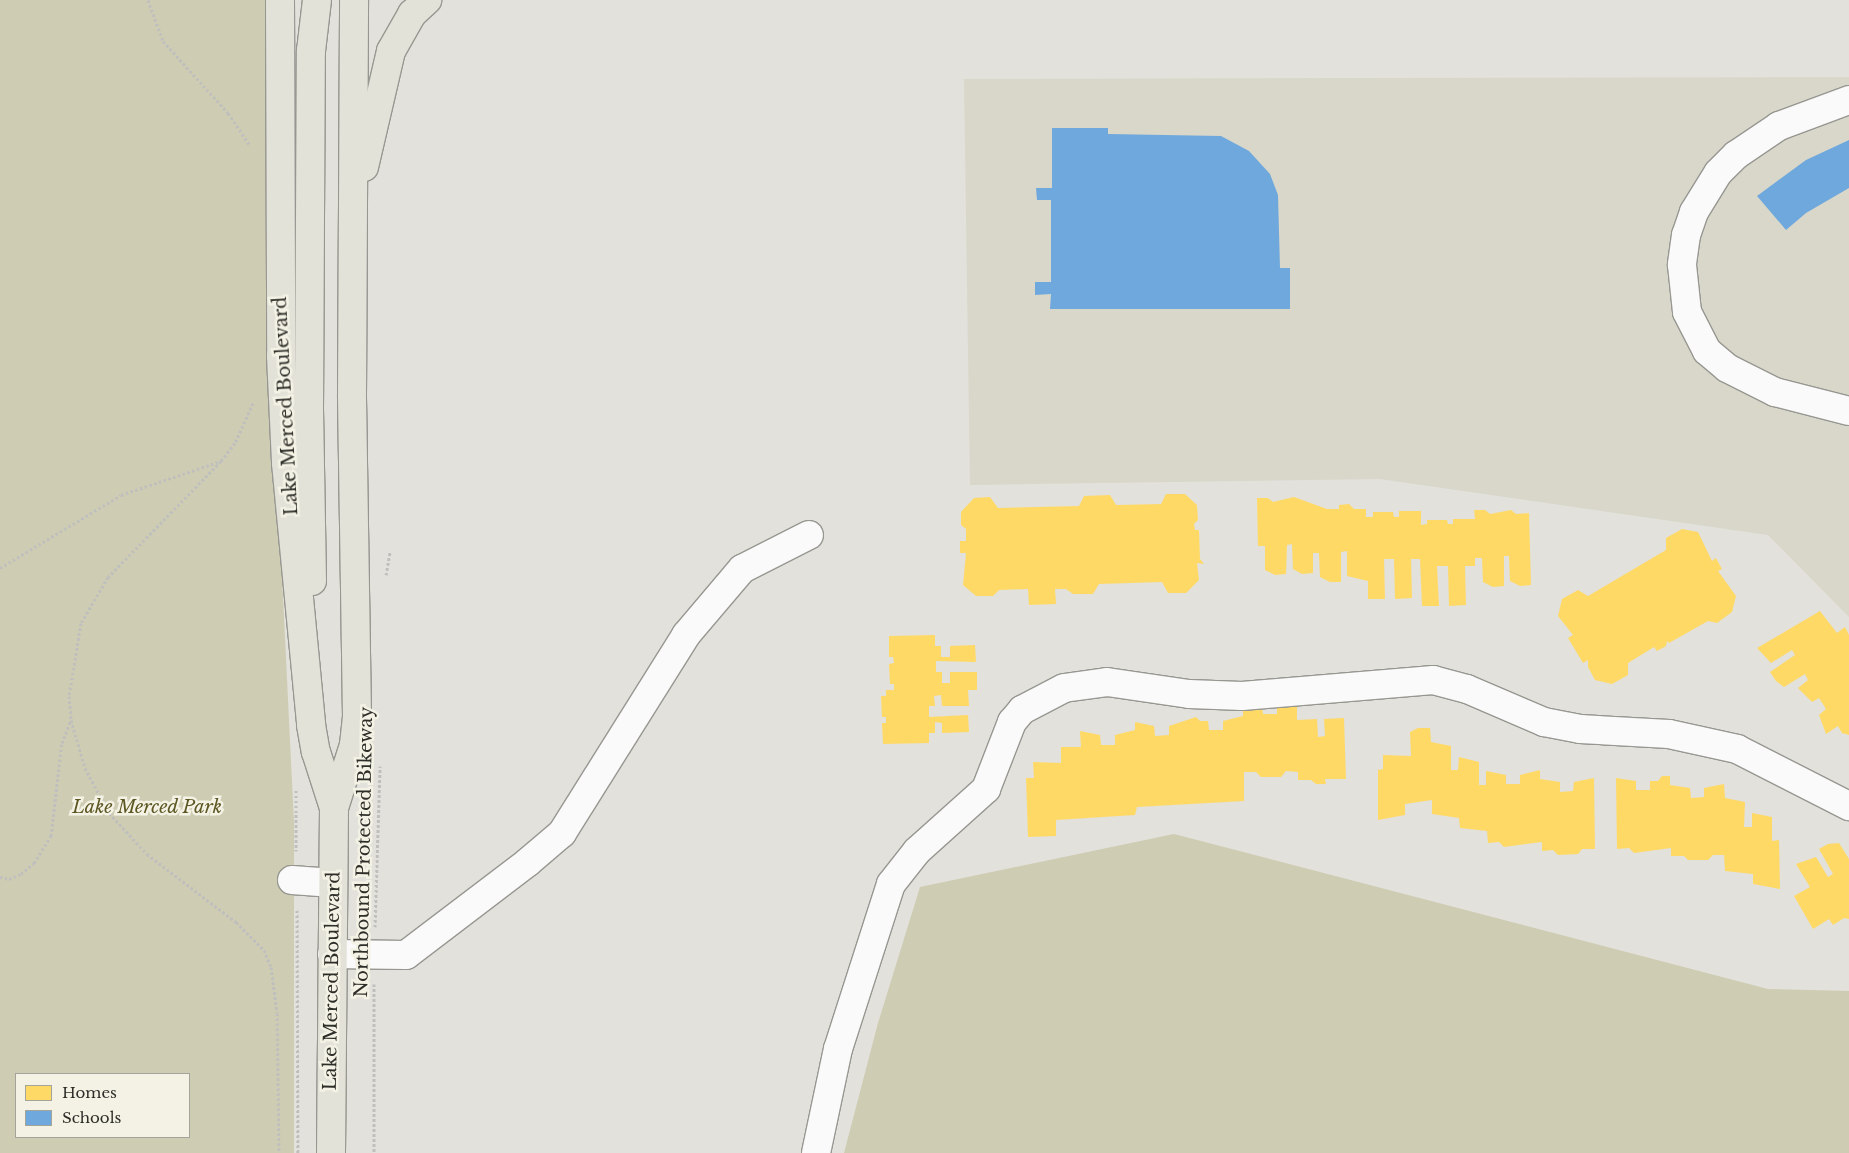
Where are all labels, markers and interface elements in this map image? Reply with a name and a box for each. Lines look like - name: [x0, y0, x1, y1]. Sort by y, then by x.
- street label: Lake Merced Boulevard: [269, 296, 303, 516]
- street label: Northbound Protected Bikeway: [351, 706, 377, 998]
- park label: Lake Merced Park: [72, 796, 222, 818]
- street label: Lake Merced Boulevard: [319, 871, 345, 1091]
- legend: [15, 1073, 190, 1138]
- text: Homes: [62, 1083, 117, 1102]
- text: Schools: [62, 1108, 121, 1127]

